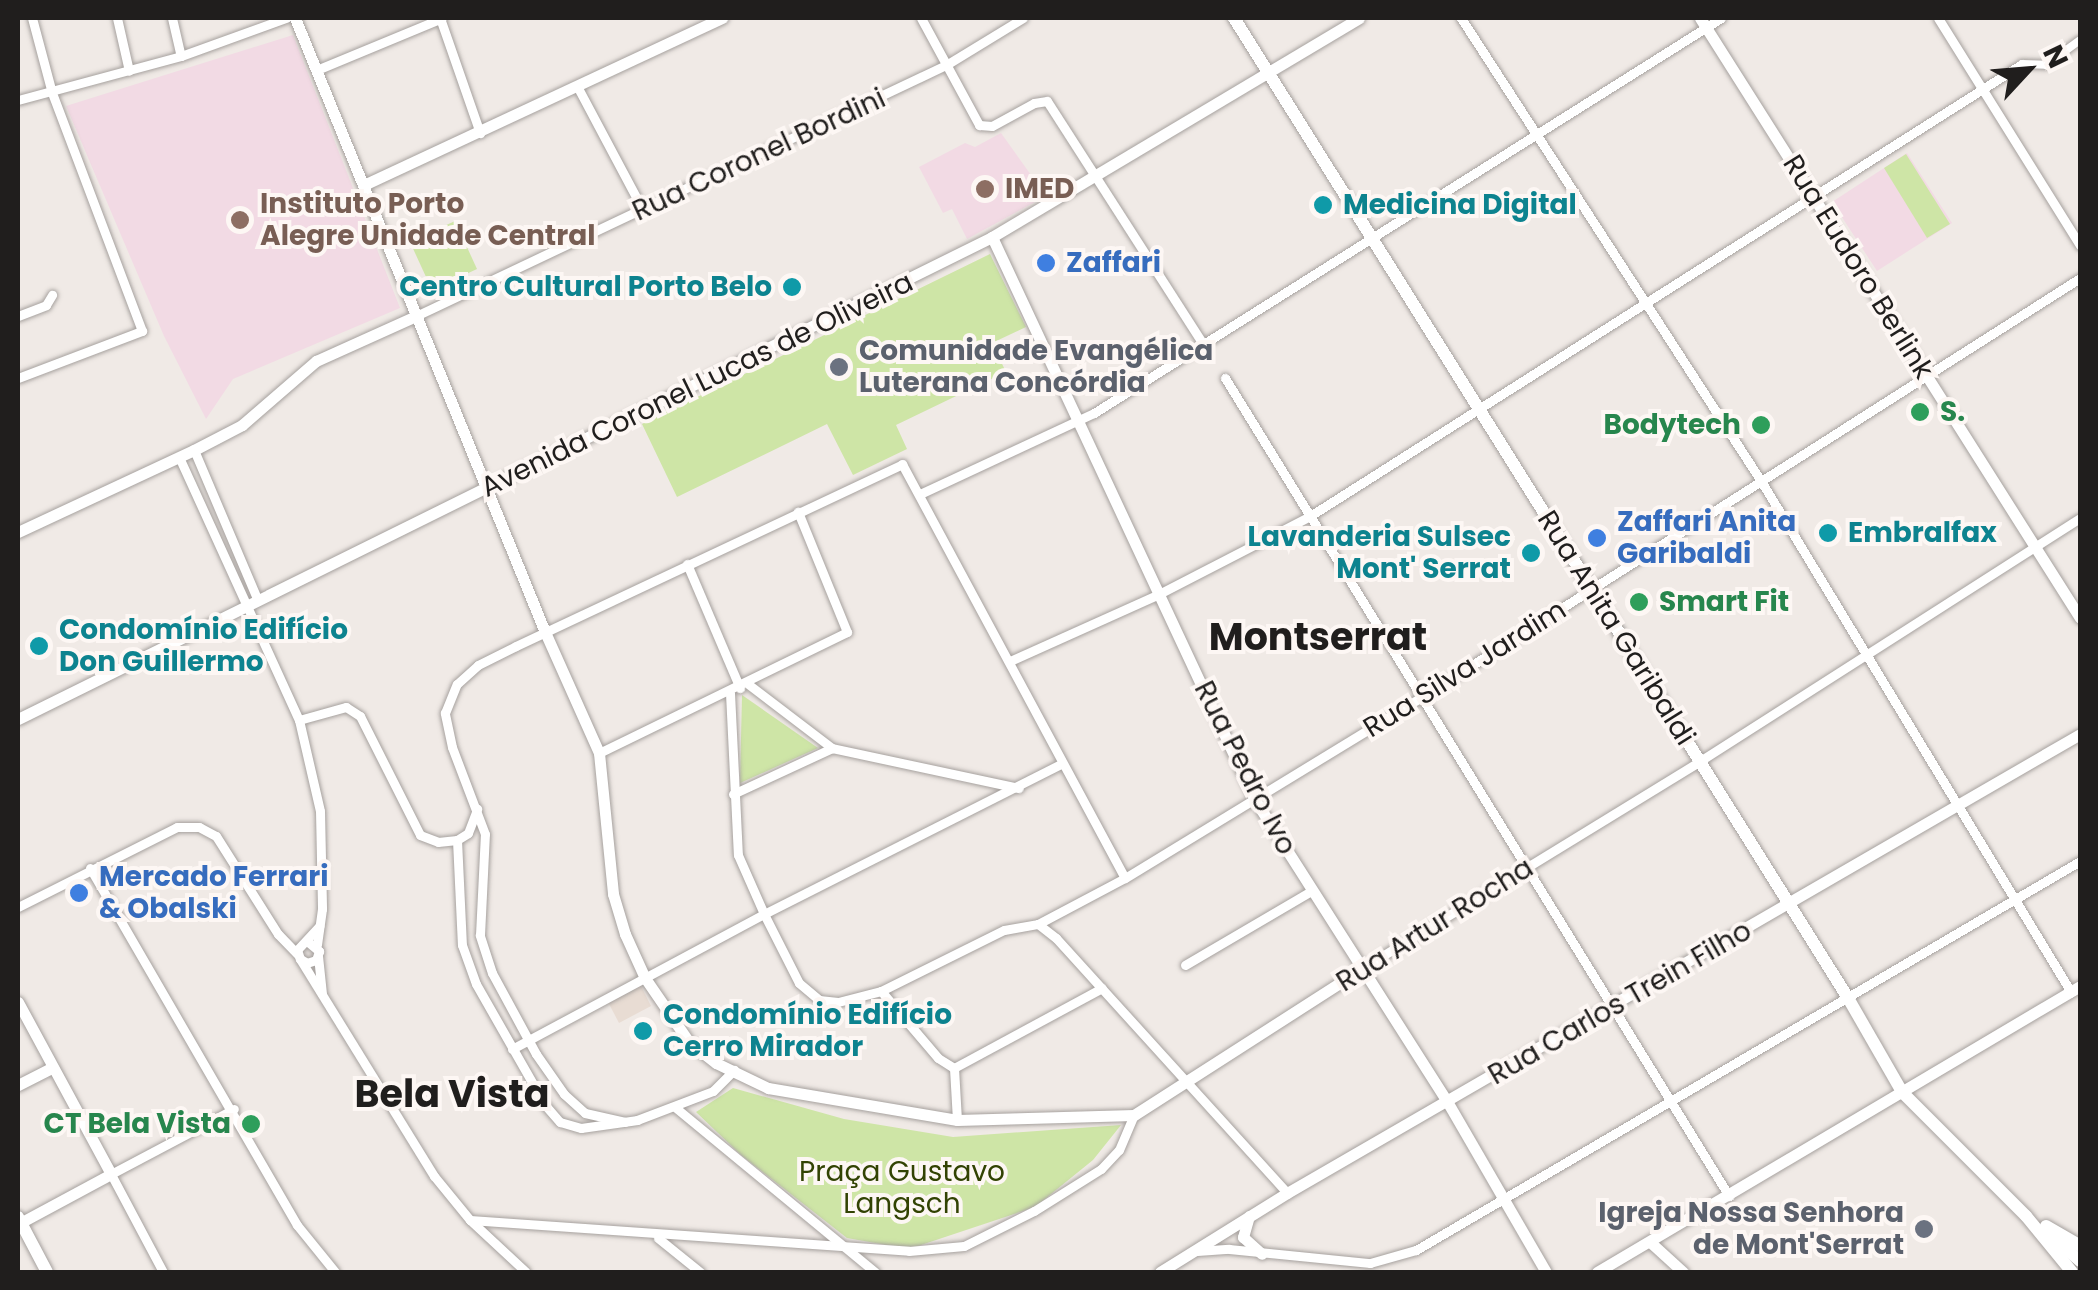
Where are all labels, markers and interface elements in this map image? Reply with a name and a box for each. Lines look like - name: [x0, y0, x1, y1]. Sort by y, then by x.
- north arrow: [1978, 20, 2078, 120]
- text: N: [2033, 39, 2078, 75]
- street label: Rua Coronel Bordini: [627, 82, 891, 228]
- street label: Rua Eudoro Berlink: [1776, 149, 1940, 385]
- place label: IMED: [1005, 172, 1074, 206]
- marker: IMED: [974, 178, 996, 200]
- place label: Instituto Porto Alegre Unidade Central: [260, 187, 595, 253]
- place label: Medicina Digital: [1343, 188, 1577, 222]
- marker: Medicina Digital: [1312, 194, 1334, 216]
- marker: Instituto Porto Alegre Unidade Central: [229, 209, 251, 231]
- place label: Zaffari: [1066, 246, 1161, 280]
- marker: Zaffari: [1035, 252, 1057, 274]
- street label: Avenida Coronel Lucas de Oliveira: [475, 265, 919, 505]
- place label: Centro Cultural Porto Belo: [399, 270, 772, 304]
- marker: Centro Cultural Porto Belo: [781, 276, 803, 298]
- place label: Comunidade Evangélica Luterana Concórdia: [859, 334, 1213, 400]
- marker: Comunidade Evangélica Luterana Concórdia: [828, 356, 850, 378]
- place label: S.: [1940, 395, 1965, 429]
- marker: S.: [1909, 401, 1931, 423]
- place label: Bodytech: [1604, 408, 1741, 442]
- marker: Bodytech: [1750, 414, 1772, 436]
- street label: Rua Anita Garibaldi: [1530, 505, 1702, 751]
- place label: Zaffari Anita Garibaldi: [1617, 505, 1796, 571]
- place label: Embralfax: [1848, 516, 1997, 550]
- place label: Lavanderia Sulsec Mont' Serrat: [1248, 520, 1511, 586]
- marker: Embralfax: [1817, 522, 1839, 544]
- marker: Zaffari Anita Garibaldi: [1586, 527, 1608, 549]
- marker: Lavanderia Sulsec Mont' Serrat: [1520, 542, 1542, 564]
- place label: Smart Fit: [1659, 585, 1789, 619]
- marker: Smart Fit: [1628, 591, 1650, 613]
- street label: Rua Silva Jardim: [1357, 593, 1573, 745]
- place label: Condomínio Edifício Don Guillermo: [59, 613, 348, 679]
- district label: Montserrat: [1209, 614, 1427, 660]
- marker: Condomínio Edifício Don Guillermo: [28, 635, 50, 657]
- street label: Rua Pedro Ivo: [1187, 676, 1303, 860]
- street label: Rua Artur Rocha: [1330, 851, 1540, 999]
- place label: Mercado Ferrari & Obalski: [99, 860, 328, 926]
- marker: Mercado Ferrari & Obalski: [68, 882, 90, 904]
- street label: Rua Carlos Trein Filho: [1482, 914, 1758, 1092]
- place label: Condomínio Edifício Cerro Mirador: [663, 998, 952, 1064]
- marker: Condomínio Edifício Cerro Mirador: [632, 1020, 654, 1042]
- district label: Bela Vista: [355, 1071, 549, 1117]
- place label: CT Bela Vista: [44, 1107, 231, 1141]
- marker: CT Bela Vista: [240, 1113, 262, 1135]
- park label: Praça Gustavo Langsch: [799, 1155, 1005, 1221]
- place label: Igreja Nossa Senhora de Mont'Serrat: [1598, 1196, 1904, 1262]
- marker: Igreja Nossa Senhora de Mont'Serrat: [1913, 1218, 1935, 1240]

